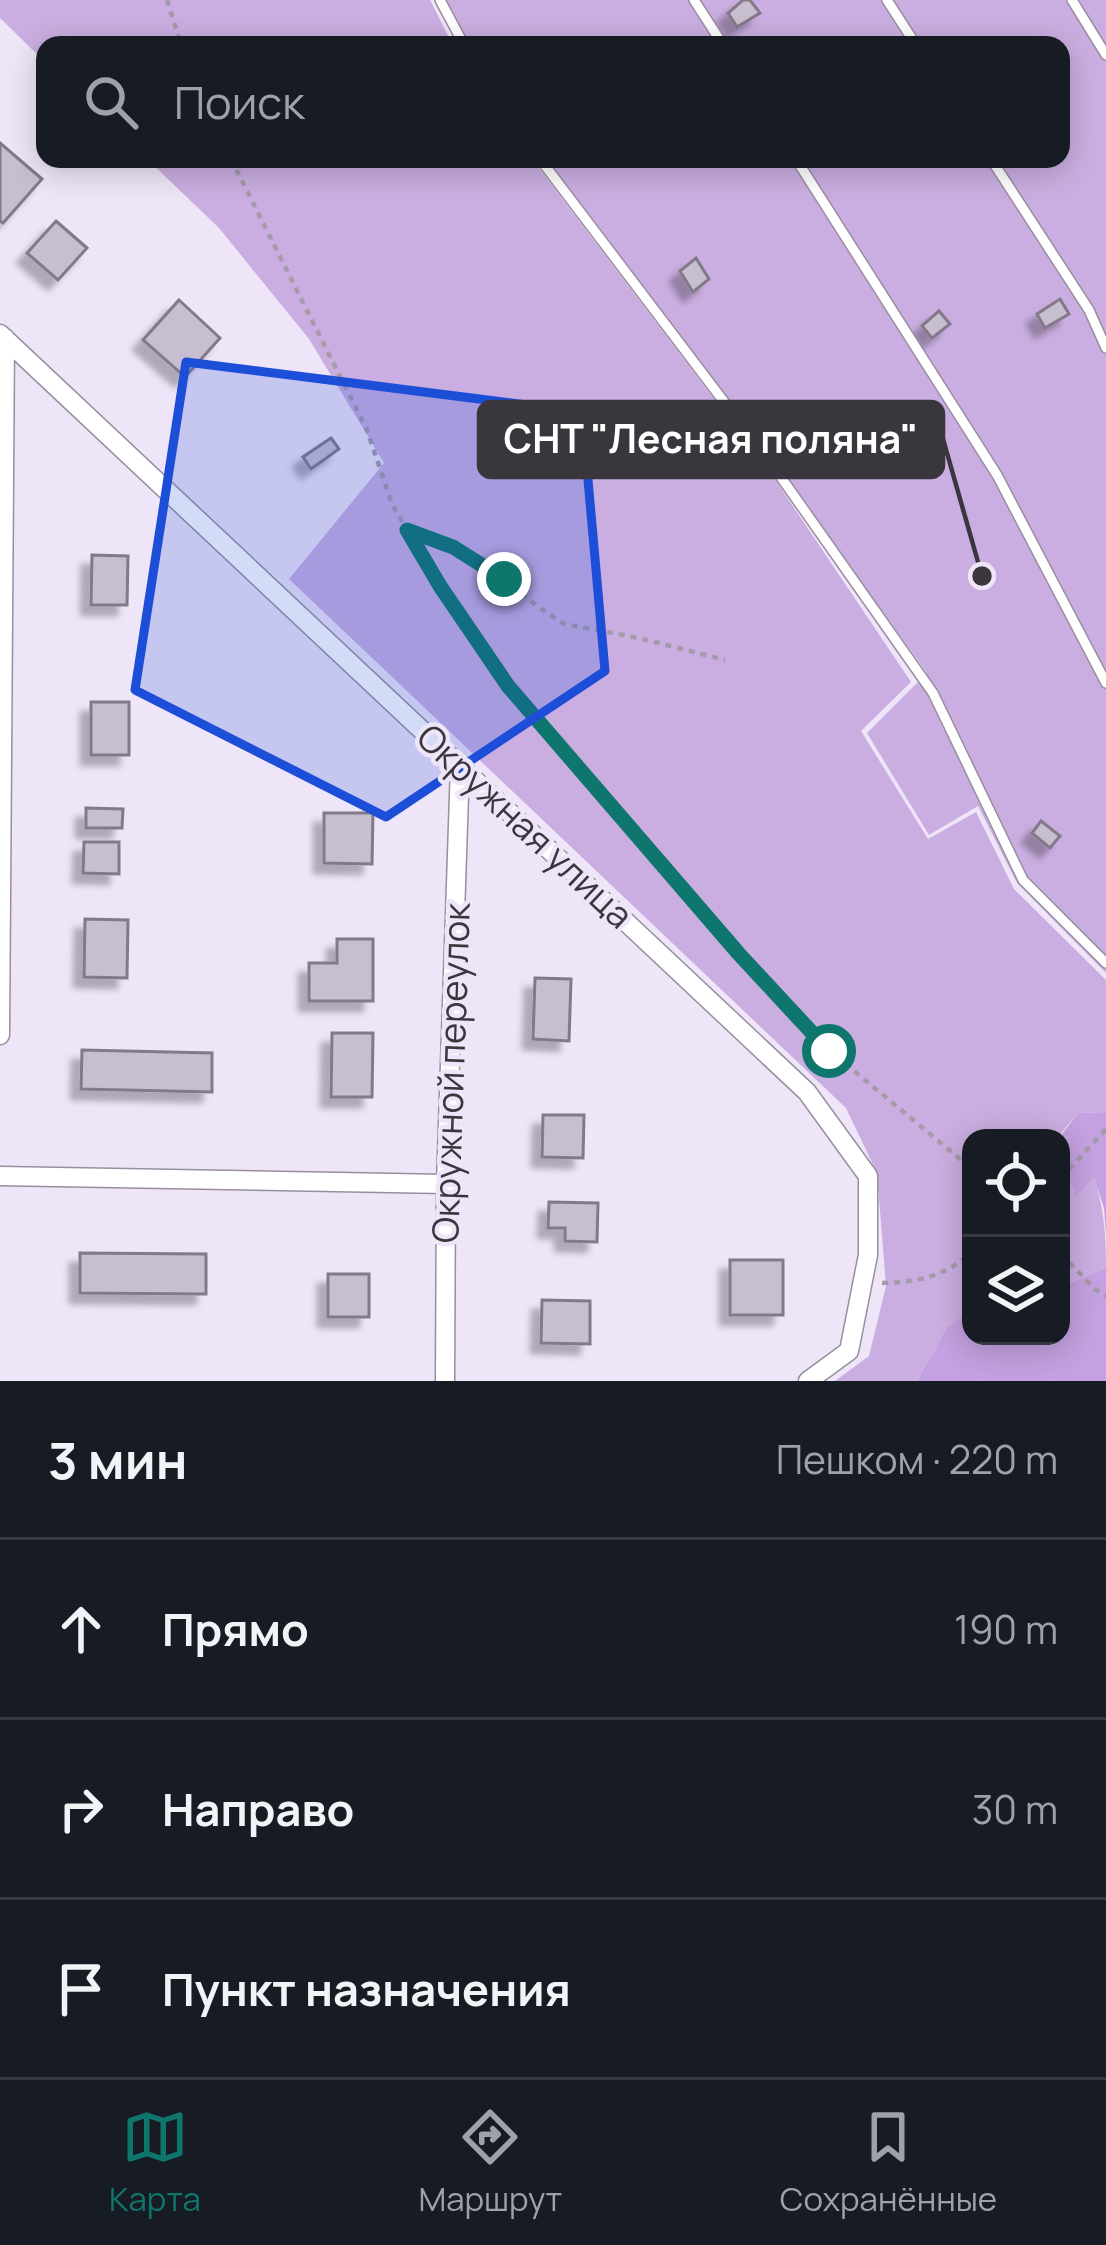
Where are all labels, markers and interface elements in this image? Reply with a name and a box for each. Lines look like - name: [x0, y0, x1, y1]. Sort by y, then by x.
- search box: [36, 36, 1070, 168]
- icon: search: [78, 69, 144, 135]
- text: Поиск: [174, 71, 305, 133]
- callout: СНТ "Лесная поляна": [479, 402, 943, 477]
- text: СНТ "Лесная поляна": [503, 411, 919, 465]
- route end: [477, 552, 531, 606]
- street label: Окружная улица: [407, 713, 644, 939]
- street label: Окружной переулок: [420, 901, 481, 1244]
- route start: [802, 1024, 856, 1078]
- map controls: [962, 1129, 1070, 1345]
- button: locate: [962, 1129, 1070, 1237]
- button: layers: [962, 1237, 1070, 1345]
- text: 3 мин: [48, 1425, 188, 1494]
- text: Пешком · 220 m: [776, 1432, 1058, 1486]
- icon: ahead: [48, 1596, 114, 1662]
- text: Прямо: [162, 1598, 309, 1660]
- text: 190 m: [954, 1602, 1058, 1656]
- icon: right: [48, 1776, 114, 1842]
- text: Направо: [162, 1778, 354, 1840]
- text: 30 m: [972, 1782, 1058, 1836]
- icon: arrive: [48, 1956, 114, 2022]
- text: Пункт назначения: [162, 1958, 571, 2020]
- tab: Карта: [109, 2104, 201, 2221]
- tab: Маршрут: [418, 2104, 562, 2221]
- tab: Сохранённые: [780, 2104, 997, 2221]

